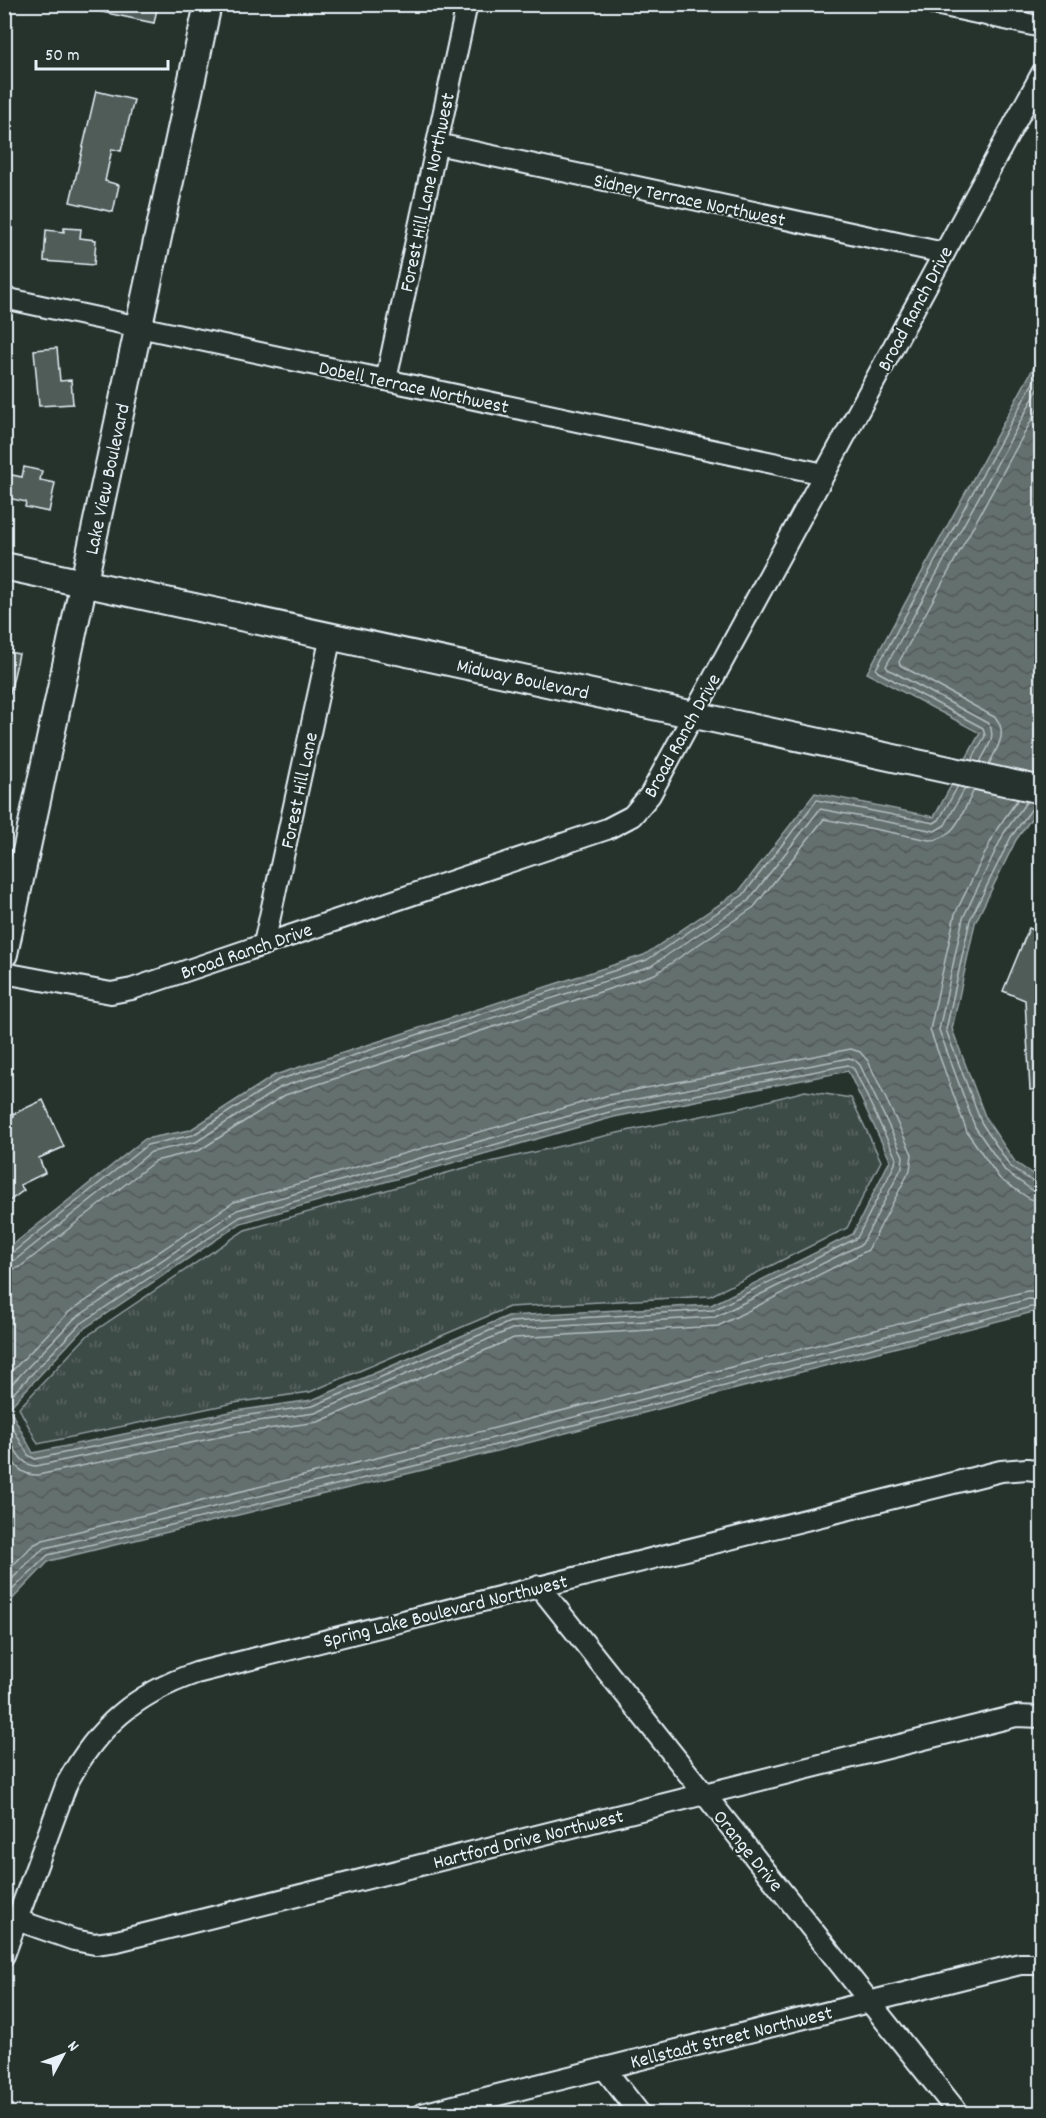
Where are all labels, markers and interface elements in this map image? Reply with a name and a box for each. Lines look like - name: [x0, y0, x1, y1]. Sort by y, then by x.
- scale bar: [36, 33, 168, 71]
- text: 50 m: [45, 44, 80, 69]
- street label: Forest Hill Lane Northwest: [394, 91, 464, 295]
- street label: Sidney Terrace Northwest: [591, 168, 788, 236]
- street label: Broad Ranch Drive: [872, 242, 961, 377]
- street label: Dobell Terrace Northwest: [316, 355, 511, 423]
- street label: Lake View Boulevard: [79, 401, 139, 558]
- street label: Midway Boulevard: [454, 653, 591, 709]
- street label: Broad Ranch Drive: [638, 669, 729, 804]
- street label: Forest Hill Lane: [275, 730, 327, 851]
- street label: Broad Ranch Drive: [177, 917, 317, 989]
- street label: Spring Lake Boulevard Northwest: [321, 1569, 571, 1657]
- street label: Hartford Drive Northwest: [431, 1804, 627, 1878]
- street label: Orange Drive: [705, 1805, 789, 1899]
- street label: Kellstadt Street Northwest: [628, 2000, 836, 2078]
- north arrow: [33, 2025, 93, 2085]
- text: N: [61, 2036, 84, 2057]

